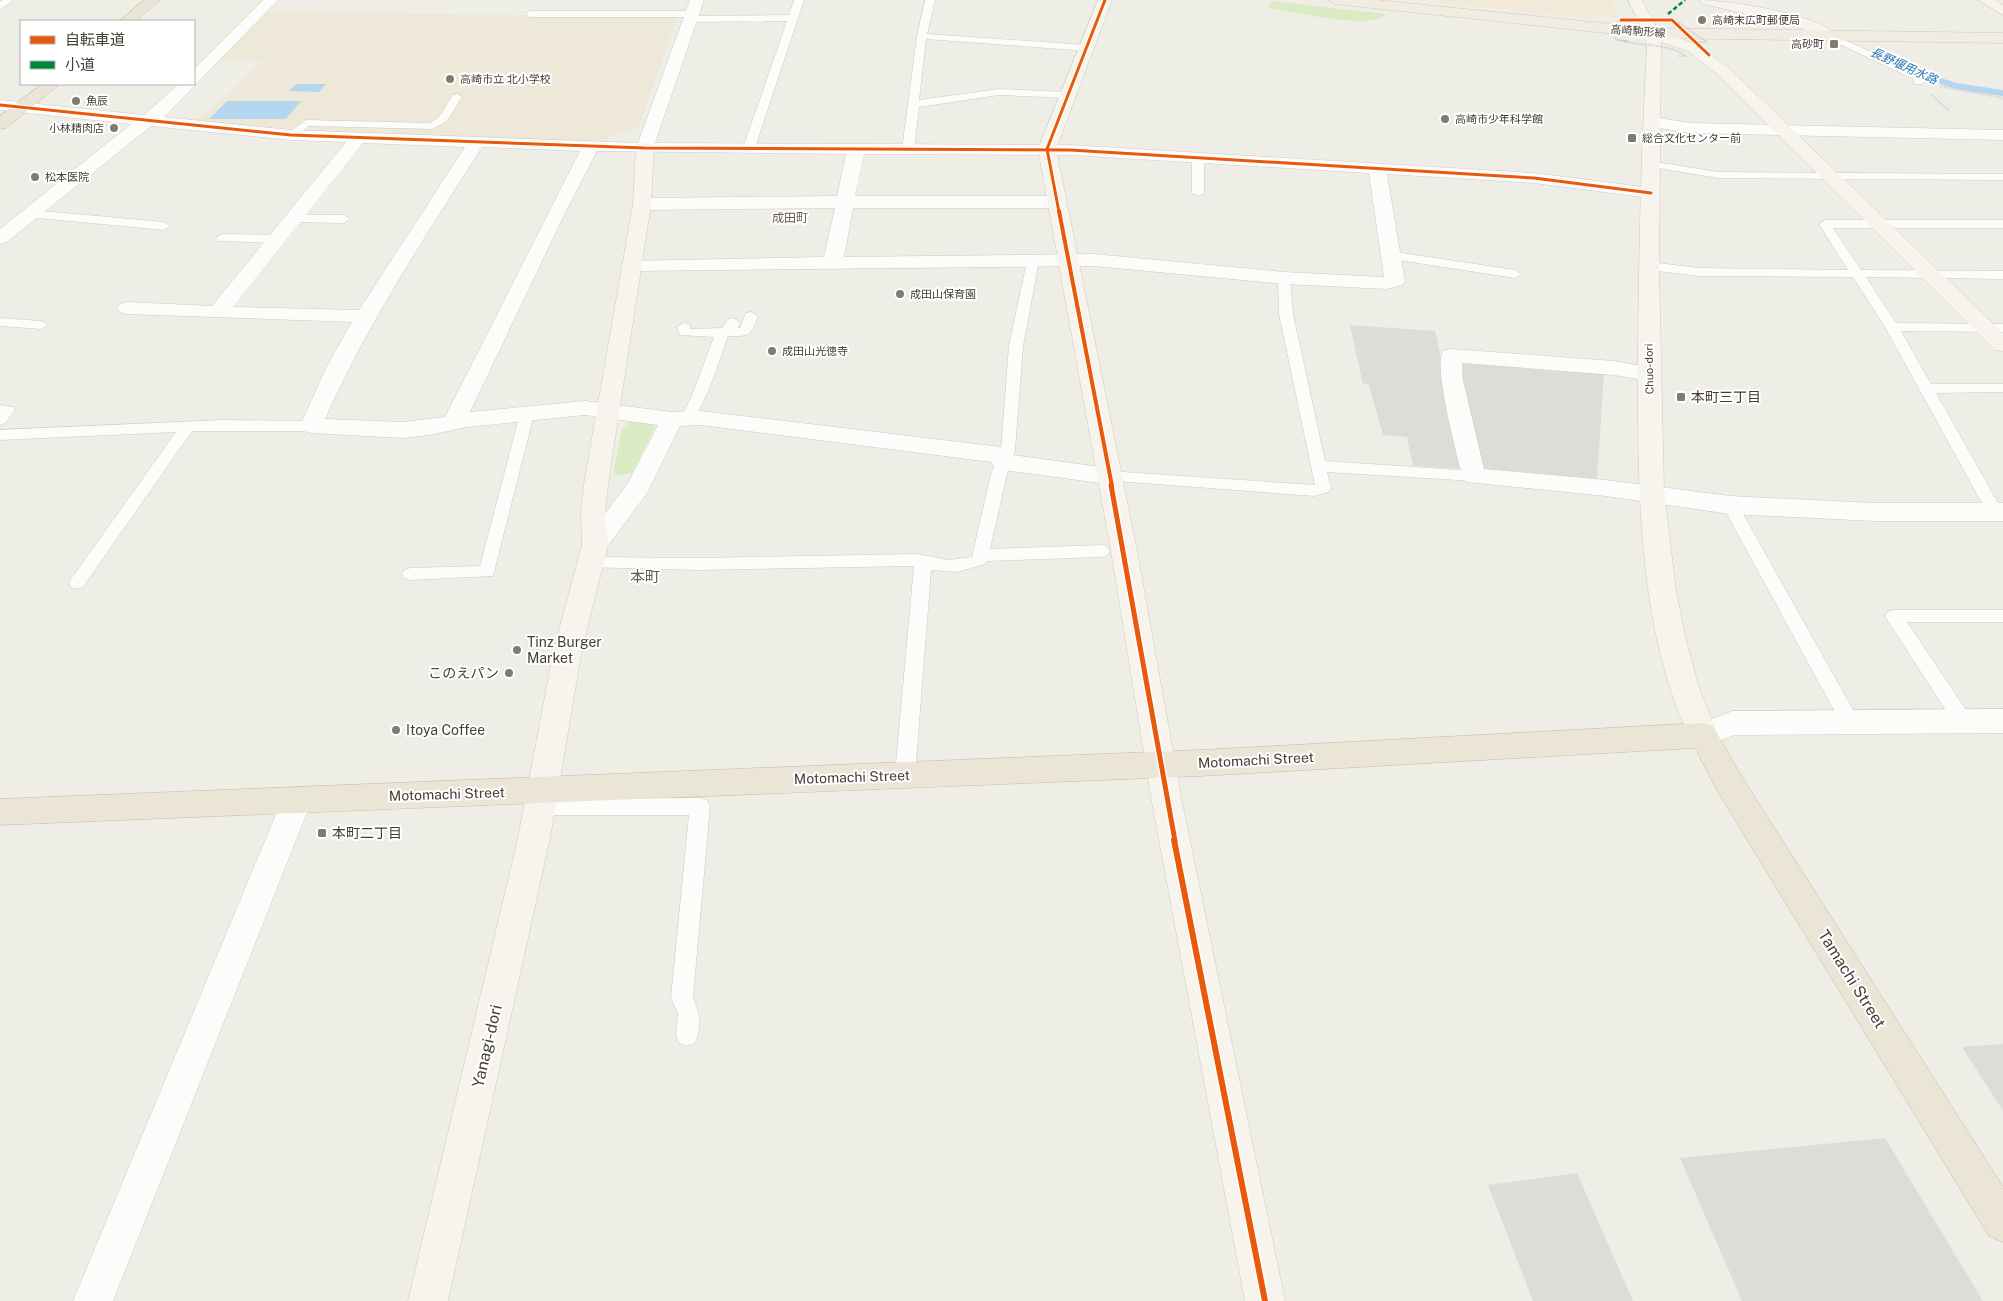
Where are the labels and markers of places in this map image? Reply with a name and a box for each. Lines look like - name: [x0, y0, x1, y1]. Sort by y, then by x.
- marker: 高崎末広町郵便局: [1696, 14, 1708, 26]
- place label: 高崎末広町郵便局: [1712, 14, 1800, 26]
- place label: 高砂町: [1791, 38, 1824, 50]
- marker: 高砂町: [1828, 38, 1840, 50]
- marker: 高崎市立 北小学校: [444, 73, 456, 85]
- place label: 高崎市立 北小学校: [460, 73, 551, 85]
- marker: 魚辰: [70, 95, 82, 107]
- place label: 魚辰: [86, 95, 108, 107]
- marker: 高崎市少年科学館: [1439, 113, 1451, 125]
- place label: 高崎市少年科学館: [1455, 113, 1543, 125]
- place label: 小林精肉店: [49, 122, 104, 134]
- marker: 小林精肉店: [108, 122, 120, 134]
- marker: 総合文化センター前: [1626, 132, 1638, 144]
- place label: 総合文化センター前: [1642, 132, 1741, 144]
- marker: 松本医院: [29, 171, 41, 183]
- place label: 松本医院: [45, 171, 89, 183]
- marker: 成田山保育園: [894, 288, 906, 300]
- place label: 成田山保育園: [910, 288, 976, 300]
- marker: 成田山光徳寺: [766, 345, 778, 357]
- place label: 成田山光徳寺: [782, 345, 848, 357]
- place label: 本町三丁目: [1691, 389, 1761, 405]
- marker: 本町三丁目: [1675, 391, 1687, 403]
- place label: Tinz Burger Market: [527, 634, 602, 666]
- marker: Tinz Burger Market: [511, 644, 523, 656]
- place label: このえパン: [428, 665, 499, 681]
- marker: このえパン: [503, 667, 515, 679]
- place label: Itoya Coffee: [406, 722, 485, 738]
- marker: Itoya Coffee: [390, 724, 402, 736]
- place label: 本町二丁目: [332, 825, 402, 841]
- marker: 本町二丁目: [316, 827, 328, 839]

